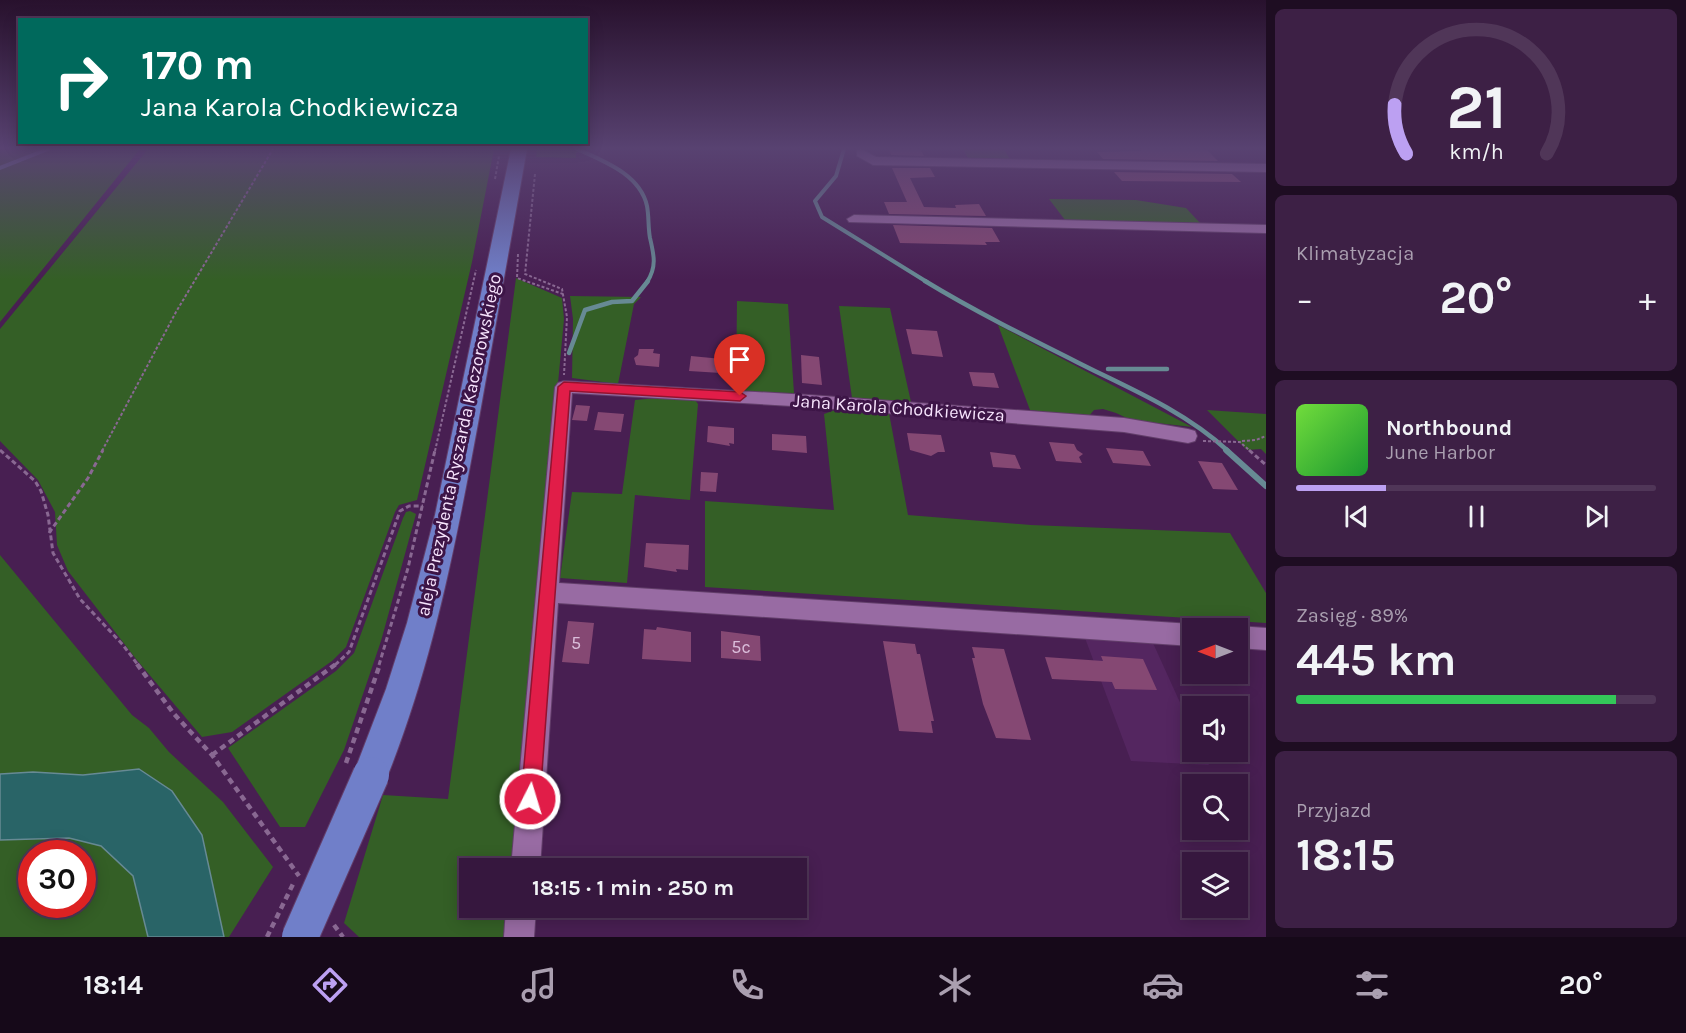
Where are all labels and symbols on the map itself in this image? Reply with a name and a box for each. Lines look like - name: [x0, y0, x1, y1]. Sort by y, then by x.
- street label: aleja Prezydenta Ryszarda Kaczorowskiego: [412, 272, 506, 618]
- pin: [714, 334, 765, 396]
- street label: Jana Karola Chodkiewicza: [793, 390, 1005, 426]
- north arrow: [1182, 618, 1248, 684]
- house number: 5: [571, 632, 581, 654]
- house number: 5c: [731, 636, 751, 658]
- position arrow: [498, 767, 562, 831]
- speed limit sign: 30: [18, 840, 96, 918]

